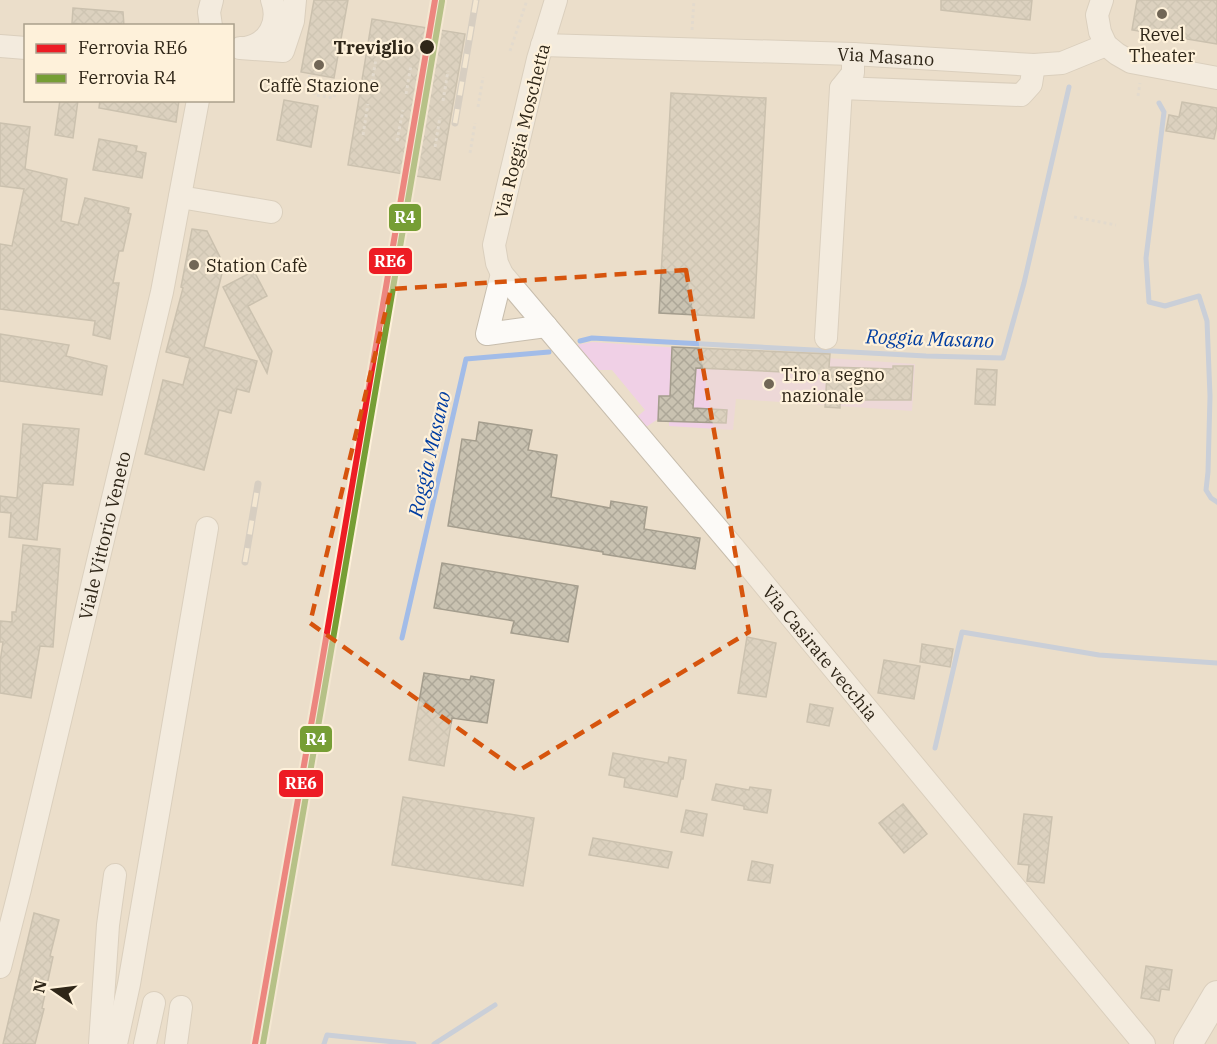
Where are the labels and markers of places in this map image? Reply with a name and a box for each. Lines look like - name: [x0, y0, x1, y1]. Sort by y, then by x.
- marker: Revel Theater: [1155, 7, 1169, 21]
- place label: Revel Theater: [1129, 23, 1195, 67]
- place label: Treviglio: [334, 36, 414, 59]
- marker: Treviglio: [418, 38, 436, 56]
- marker: Caffè Stazione: [312, 58, 326, 72]
- place label: Caffè Stazione: [259, 74, 379, 97]
- place label: Station Cafè: [206, 254, 307, 277]
- marker: Station Cafè: [187, 258, 201, 272]
- place label: Tiro a segno nazionale: [781, 363, 885, 407]
- marker: Tiro a segno nazionale: [762, 377, 776, 391]

